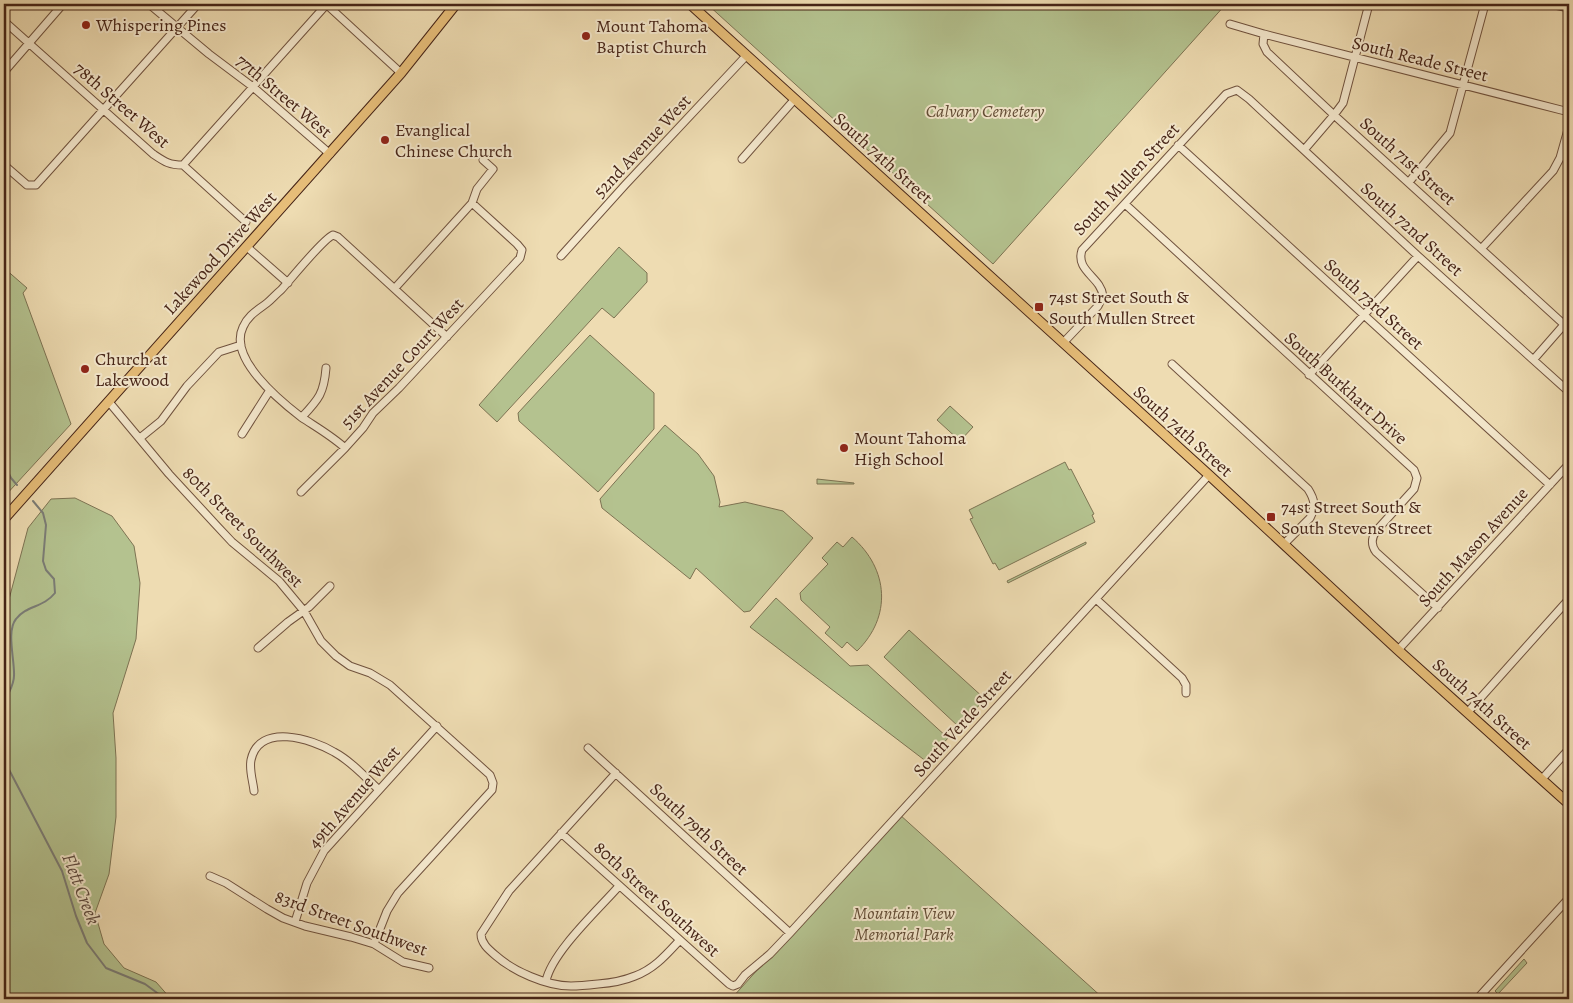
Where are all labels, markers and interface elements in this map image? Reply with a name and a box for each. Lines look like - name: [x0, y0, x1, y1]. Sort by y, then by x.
- place label: Whispering Pines: [95, 13, 226, 37]
- place label: Mount Tahoma Baptist Church: [596, 14, 709, 59]
- marker: Whispering Pines: [80, 19, 92, 31]
- marker: Mount Tahoma Baptist Church: [580, 30, 592, 42]
- street label: South Reade Street: [1349, 30, 1491, 88]
- street label: 77th Street West: [231, 49, 337, 143]
- street label: 78th Street West: [69, 57, 175, 153]
- street label: 52nd Avenue West: [588, 89, 696, 203]
- park label: Calvary Cemetery: [926, 99, 1044, 123]
- street label: South 74th Street: [828, 107, 938, 209]
- street label: South 71st Street: [1355, 111, 1461, 211]
- street label: South Mullen Street: [1067, 117, 1185, 241]
- place label: Evanglical Chinese Church: [395, 118, 513, 163]
- marker: Evanglical Chinese Church: [379, 134, 391, 146]
- street label: South 72nd Street: [1355, 176, 1469, 282]
- street label: Lakewood Drive West: [158, 186, 282, 320]
- street label: South 73rd Street: [1319, 253, 1429, 355]
- place label: 74st Street South & South Mullen Street: [1049, 285, 1195, 330]
- street label: 51st Avenue Court West: [335, 292, 469, 434]
- marker: 74st Street South & South Mullen Street: [1033, 301, 1045, 313]
- street label: South Burkhart Drive: [1279, 326, 1413, 450]
- place label: Church at Lakewood: [95, 347, 169, 392]
- marker: Church at Lakewood: [79, 363, 91, 375]
- street label: South 74th Street: [1128, 380, 1238, 482]
- place label: Mount Tahoma High School: [854, 426, 967, 471]
- marker: Mount Tahoma High School: [838, 442, 850, 454]
- street label: 80th Street Southwest: [177, 461, 309, 593]
- street label: South Mason Avenue: [1413, 482, 1533, 612]
- place label: 74st Street South & South Stevens Street: [1281, 495, 1432, 540]
- marker: 74st Street South & South Stevens Street: [1265, 511, 1277, 523]
- street label: South 74th Street: [1427, 653, 1537, 755]
- street label: South Verde Street: [907, 664, 1017, 782]
- street label: 49th Avenue West: [303, 740, 406, 854]
- street label: South 79th Street: [645, 777, 753, 881]
- street label: 80th Street Southwest: [589, 836, 725, 962]
- water label: Flett Creek: [56, 850, 106, 928]
- street label: 83rd Street Southwest: [271, 884, 431, 962]
- park label: Mountain View Memorial Park: [853, 901, 955, 946]

